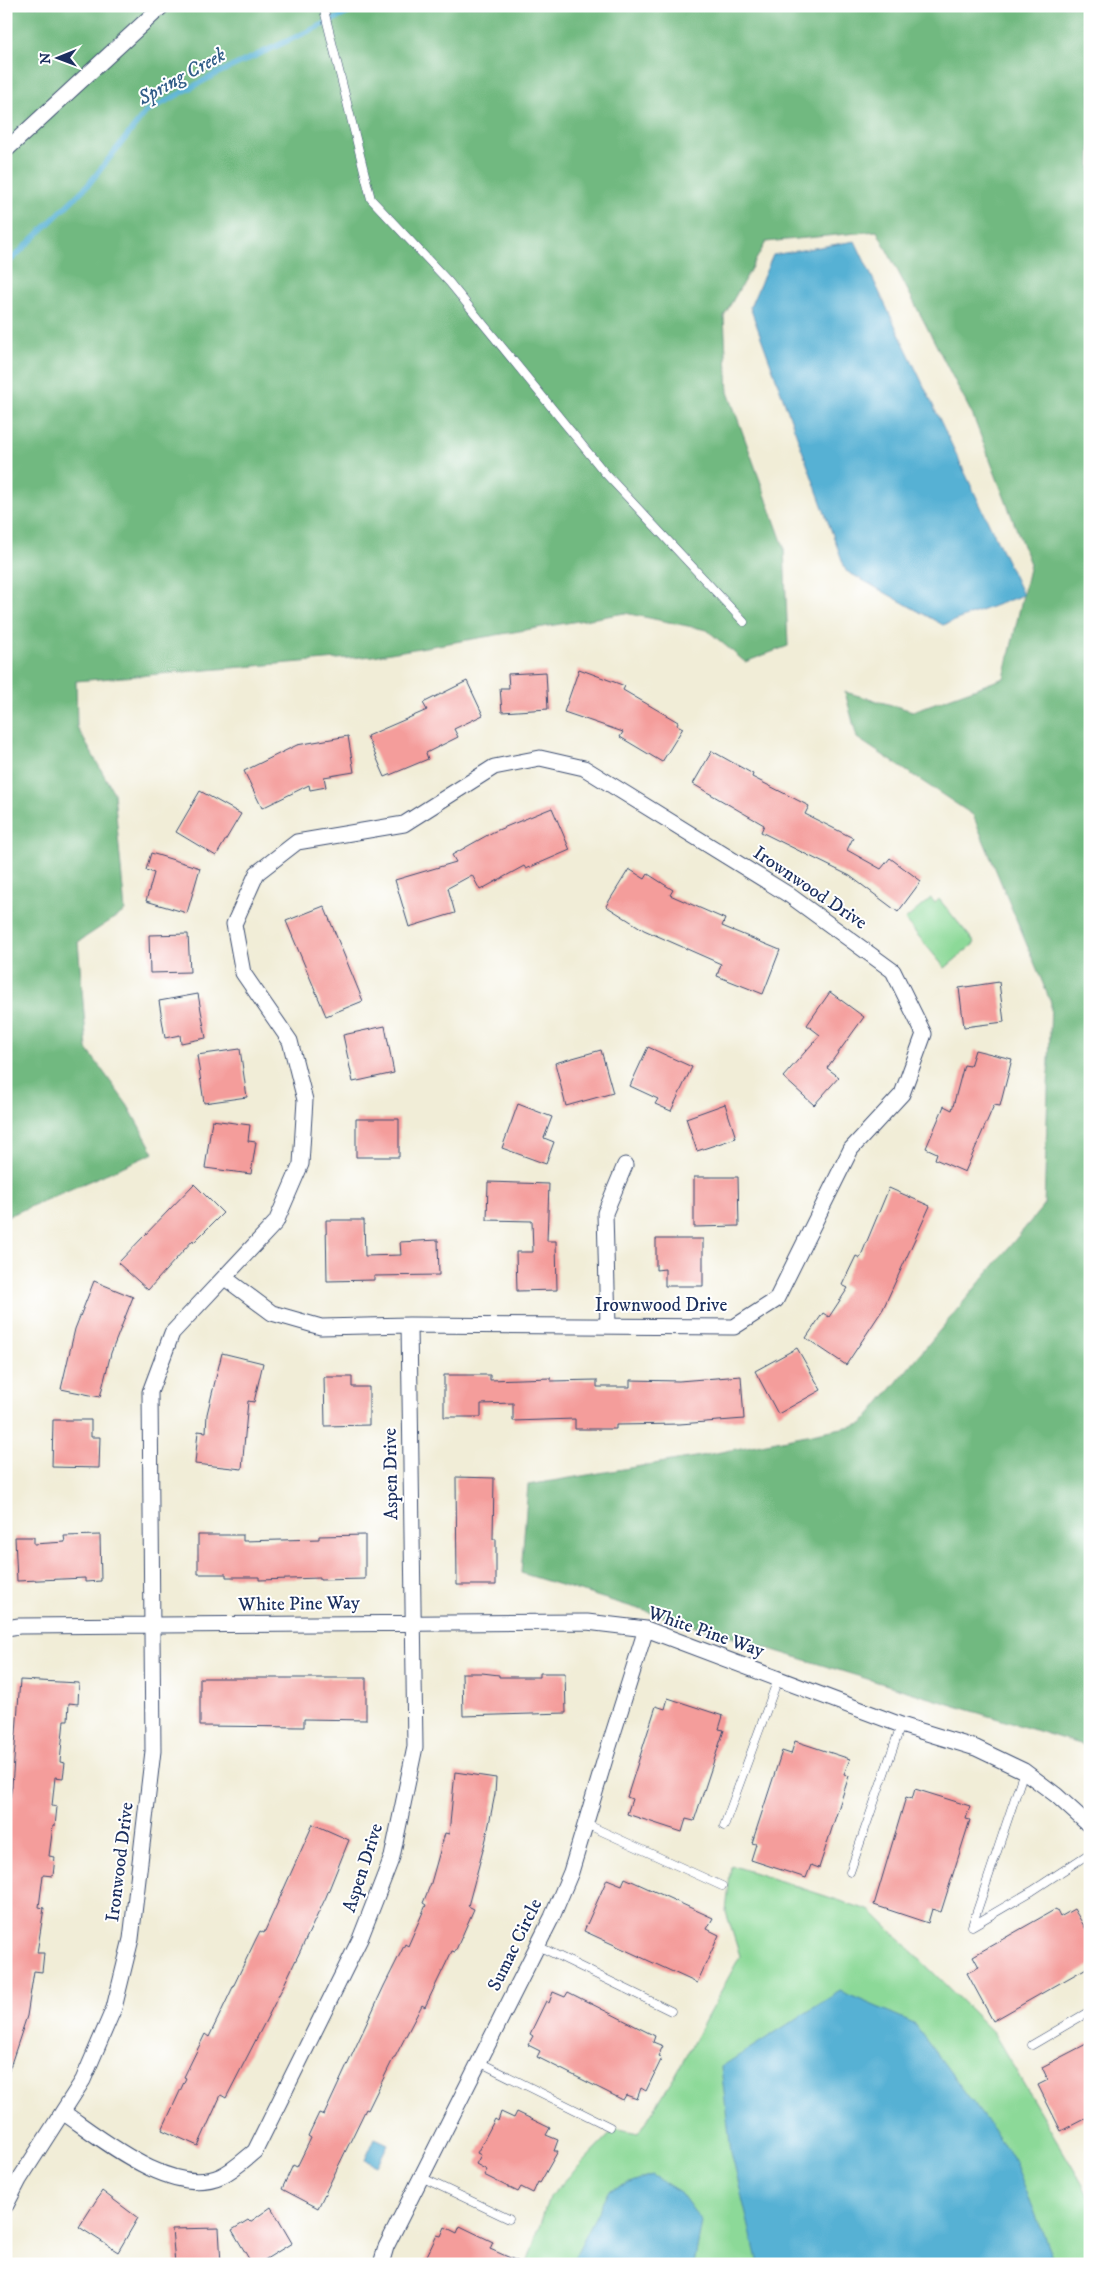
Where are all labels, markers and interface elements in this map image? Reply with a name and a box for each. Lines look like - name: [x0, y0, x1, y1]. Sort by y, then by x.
- north arrow: [32, 32, 82, 82]
- water label: Spring Creek: [133, 42, 231, 112]
- text: N: [37, 52, 55, 64]
- street label: Irownwood Drive: [749, 841, 871, 935]
- street label: Irownwood Drive: [595, 1294, 727, 1317]
- street label: Aspen Drive: [379, 1428, 403, 1520]
- street label: White Pine Way: [237, 1591, 361, 1617]
- street label: White Pine Way: [644, 1601, 768, 1663]
- street label: Ironwood Drive: [101, 1801, 139, 1923]
- street label: Aspen Drive: [338, 1821, 388, 1915]
- street label: Sumac Circle: [483, 1895, 547, 1995]

